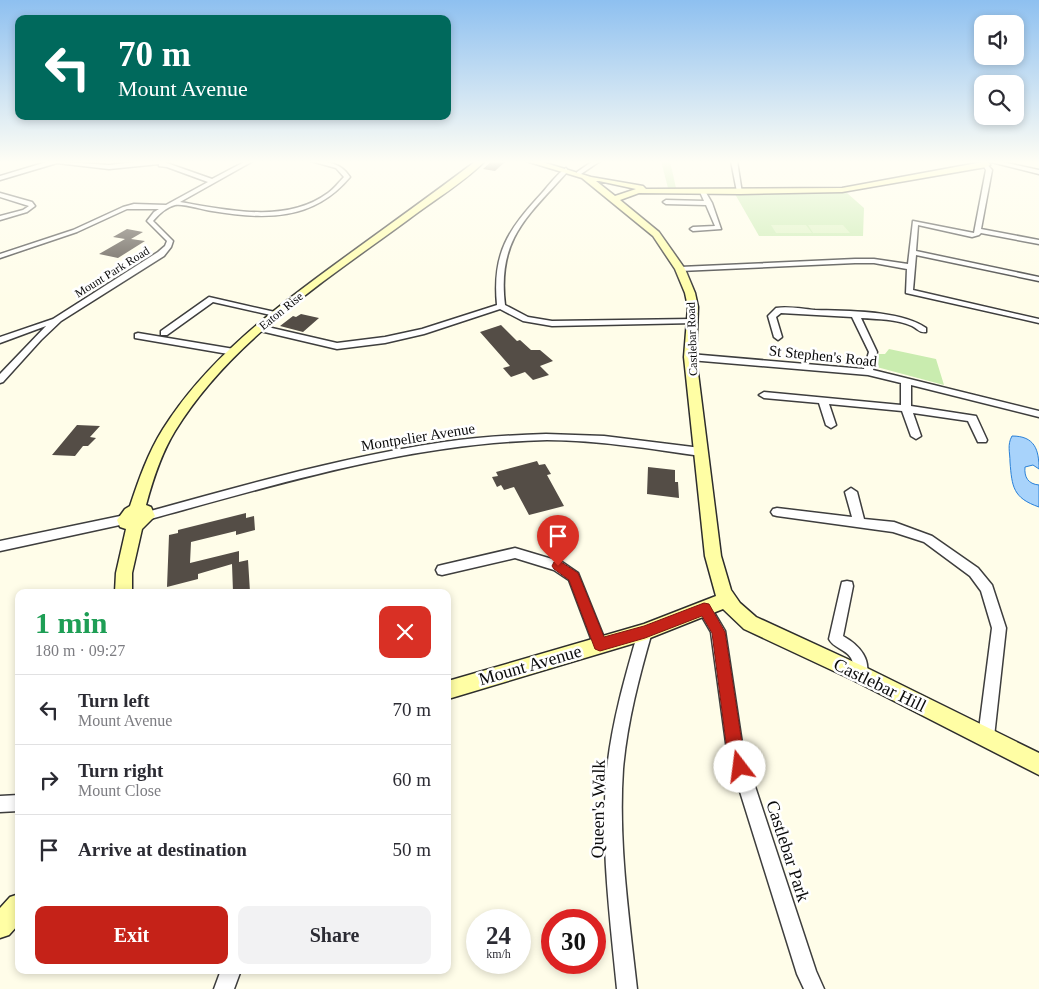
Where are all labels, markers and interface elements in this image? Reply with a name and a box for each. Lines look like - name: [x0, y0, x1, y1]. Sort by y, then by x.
- map controls: [974, 15, 1024, 125]
- button: sound: [974, 15, 1024, 65]
- icon: left: [35, 35, 100, 100]
- text: 70 m: [118, 35, 191, 74]
- button: search: [974, 75, 1024, 125]
- text: Mount Avenue: [118, 76, 248, 101]
- street label: Mount Park Road: [72, 243, 152, 301]
- street label: Eaton Rise: [256, 289, 306, 333]
- street label: Castlebar Road: [684, 302, 700, 376]
- street label: St Stephen's Road: [768, 342, 878, 370]
- street label: Montpelier Avenue: [360, 420, 476, 454]
- pin: [537, 515, 579, 566]
- icon: arrive: [544, 522, 572, 550]
- text: 1 min: [35, 606, 108, 639]
- button: close: [379, 606, 431, 658]
- street label: Mount Avenue: [476, 641, 584, 689]
- text: 180 m · 09:27: [35, 642, 125, 659]
- street label: Castlebar Hill: [830, 654, 930, 716]
- text: Turn left: [78, 690, 150, 711]
- icon: left: [35, 696, 63, 724]
- text: 70 m: [392, 699, 431, 720]
- text: Mount Avenue: [78, 712, 172, 729]
- position arrow: [713, 740, 765, 792]
- street label: Queen's Walk: [587, 759, 609, 859]
- text: Turn right: [78, 760, 163, 781]
- icon: right: [35, 766, 63, 794]
- text: 60 m: [392, 769, 431, 790]
- text: Mount Close: [78, 782, 161, 799]
- street label: Castlebar Park: [762, 798, 814, 904]
- icon: arrive: [35, 836, 63, 864]
- text: Arrive at destination: [78, 839, 247, 860]
- text: 50 m: [392, 839, 431, 860]
- button: Exit: [35, 906, 228, 964]
- button: Share: [238, 906, 431, 964]
- speed limit sign: 30: [541, 909, 606, 974]
- text: 24: [486, 922, 511, 949]
- text: km/h: [486, 947, 511, 961]

